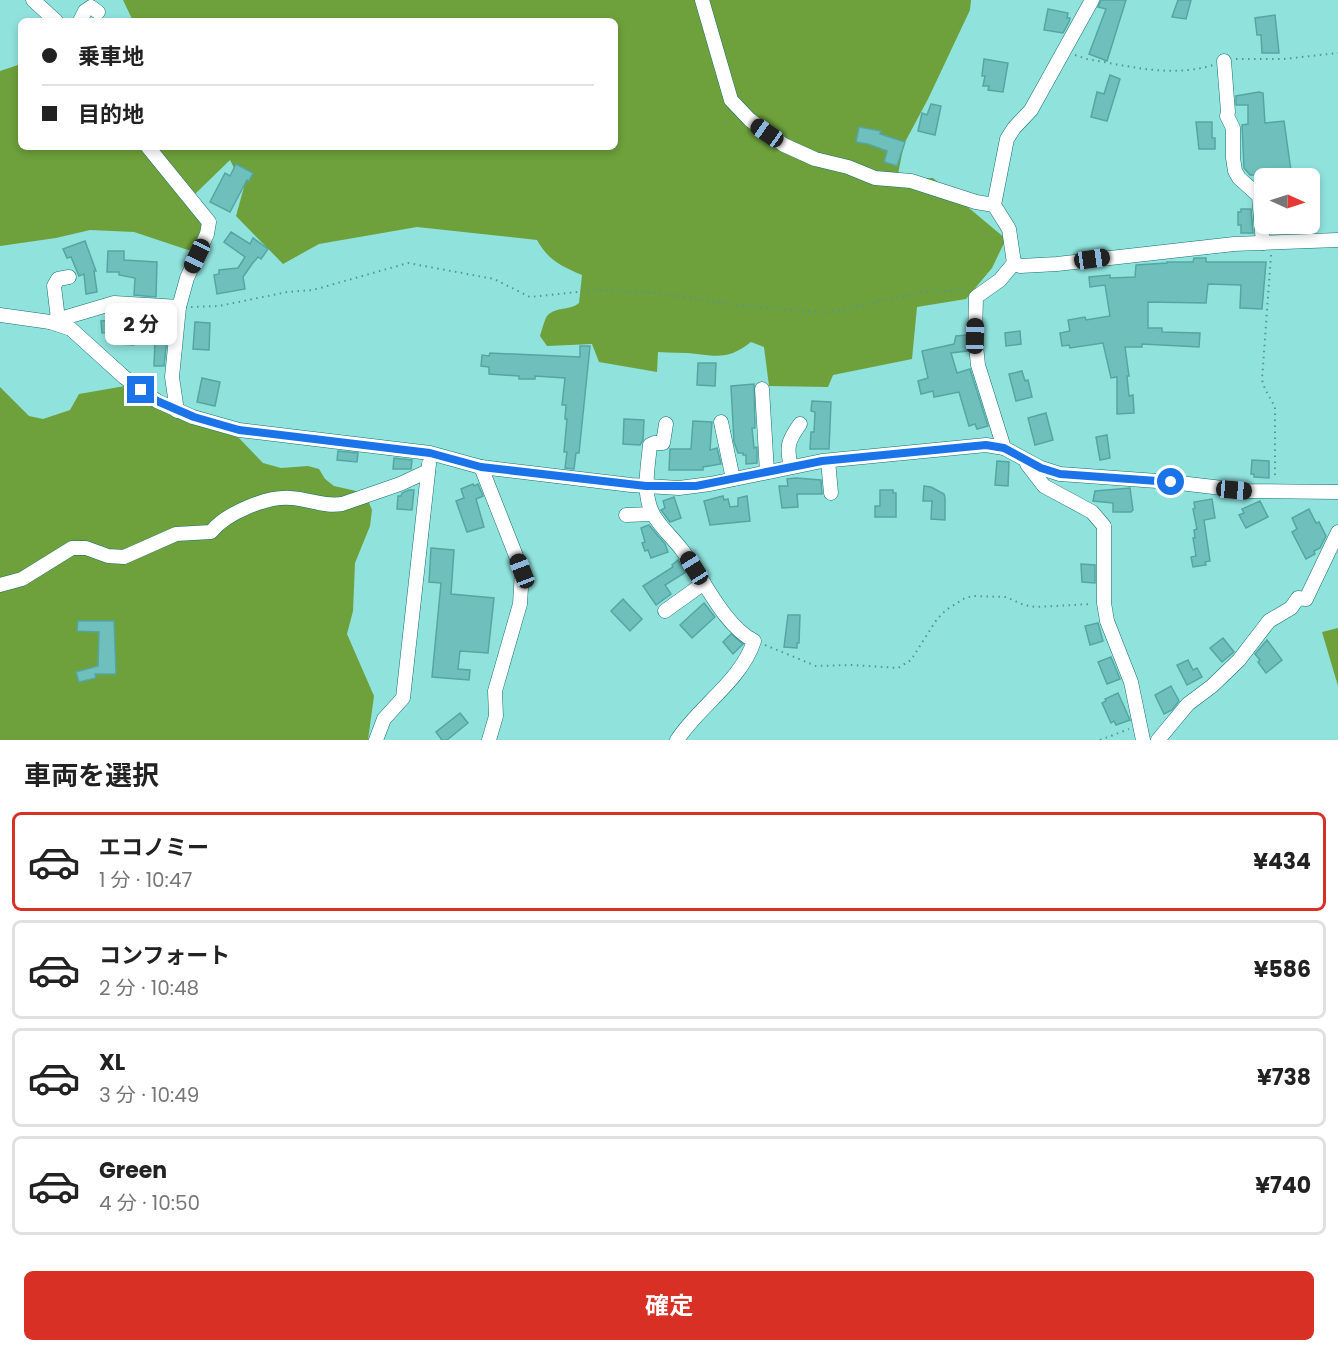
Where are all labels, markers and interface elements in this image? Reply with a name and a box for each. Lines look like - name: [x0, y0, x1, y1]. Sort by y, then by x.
- text: 乗車地: [78, 41, 144, 72]
- text: 目的地: [78, 99, 144, 130]
- car: [747, 115, 787, 151]
- north arrow: [1254, 168, 1320, 234]
- map controls: [1254, 168, 1320, 234]
- car: [181, 236, 213, 276]
- car: [1073, 248, 1111, 270]
- callout: 2 分: [105, 303, 177, 345]
- text: 2 分: [123, 310, 159, 338]
- car: [966, 318, 984, 354]
- route end: [127, 376, 154, 403]
- route start: [1157, 468, 1184, 495]
- car: [1215, 479, 1253, 501]
- car: [677, 548, 711, 588]
- car: [507, 551, 537, 591]
- text: 車両を選択: [24, 757, 159, 794]
- text: エコノミー: [99, 832, 209, 863]
- icon: car: [27, 835, 81, 889]
- text: ¥434: [1253, 846, 1311, 877]
- text: 1 分 · 10:47: [99, 866, 192, 894]
- text: コンフォート: [99, 940, 230, 971]
- icon: car: [27, 943, 81, 997]
- text: ¥586: [1254, 954, 1311, 985]
- text: 2 分 · 10:48: [99, 974, 199, 1002]
- text: XL: [99, 1047, 125, 1078]
- icon: car: [27, 1051, 81, 1105]
- text: ¥738: [1257, 1062, 1311, 1093]
- text: 3 分 · 10:49: [99, 1081, 199, 1109]
- text: Green: [99, 1155, 167, 1186]
- icon: car: [27, 1159, 81, 1213]
- text: ¥740: [1255, 1170, 1311, 1201]
- text: 4 分 · 10:50: [99, 1189, 200, 1217]
- button: 確定: [24, 1271, 1314, 1340]

